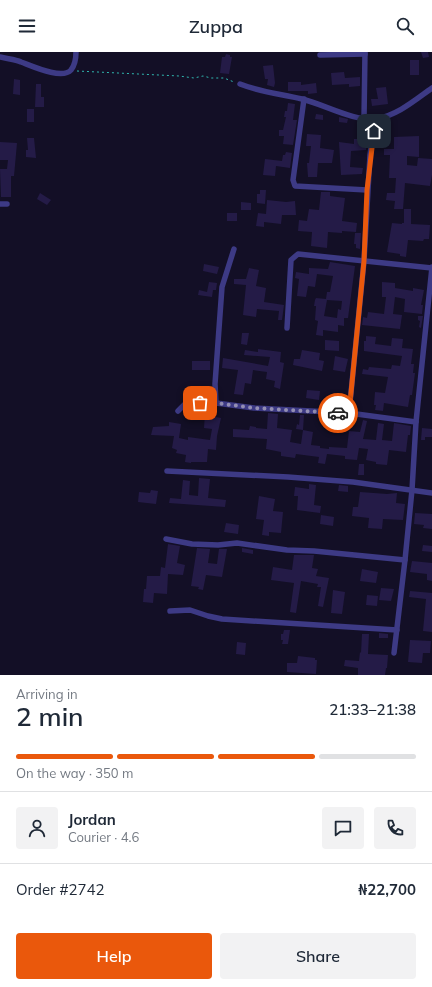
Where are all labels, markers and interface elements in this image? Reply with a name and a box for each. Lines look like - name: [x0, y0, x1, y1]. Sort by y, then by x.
- icon: menu: [16, 15, 38, 37]
- text: Zuppa: [189, 15, 243, 38]
- icon: search: [394, 15, 416, 37]
- pin: [357, 114, 391, 148]
- icon: home: [363, 120, 385, 142]
- pin: [183, 386, 217, 420]
- icon: bag: [189, 392, 211, 414]
- courier: [318, 393, 358, 433]
- icon: car: [327, 402, 349, 424]
- text: Arriving in: [16, 686, 78, 702]
- text: 2 min: [16, 700, 84, 733]
- text: 21:33–21:38: [329, 700, 416, 719]
- text: On the way · 350 m: [16, 765, 133, 781]
- button: person: [16, 807, 58, 849]
- button: chat: [322, 807, 364, 849]
- button: phone: [374, 807, 416, 849]
- text: Jordan: [68, 810, 116, 829]
- text: Courier · 4.6: [68, 829, 139, 845]
- text: Order #2742: [16, 880, 104, 899]
- text: ₦22,700: [358, 880, 416, 899]
- button: Help: [16, 933, 212, 979]
- button: Share: [220, 933, 416, 979]

